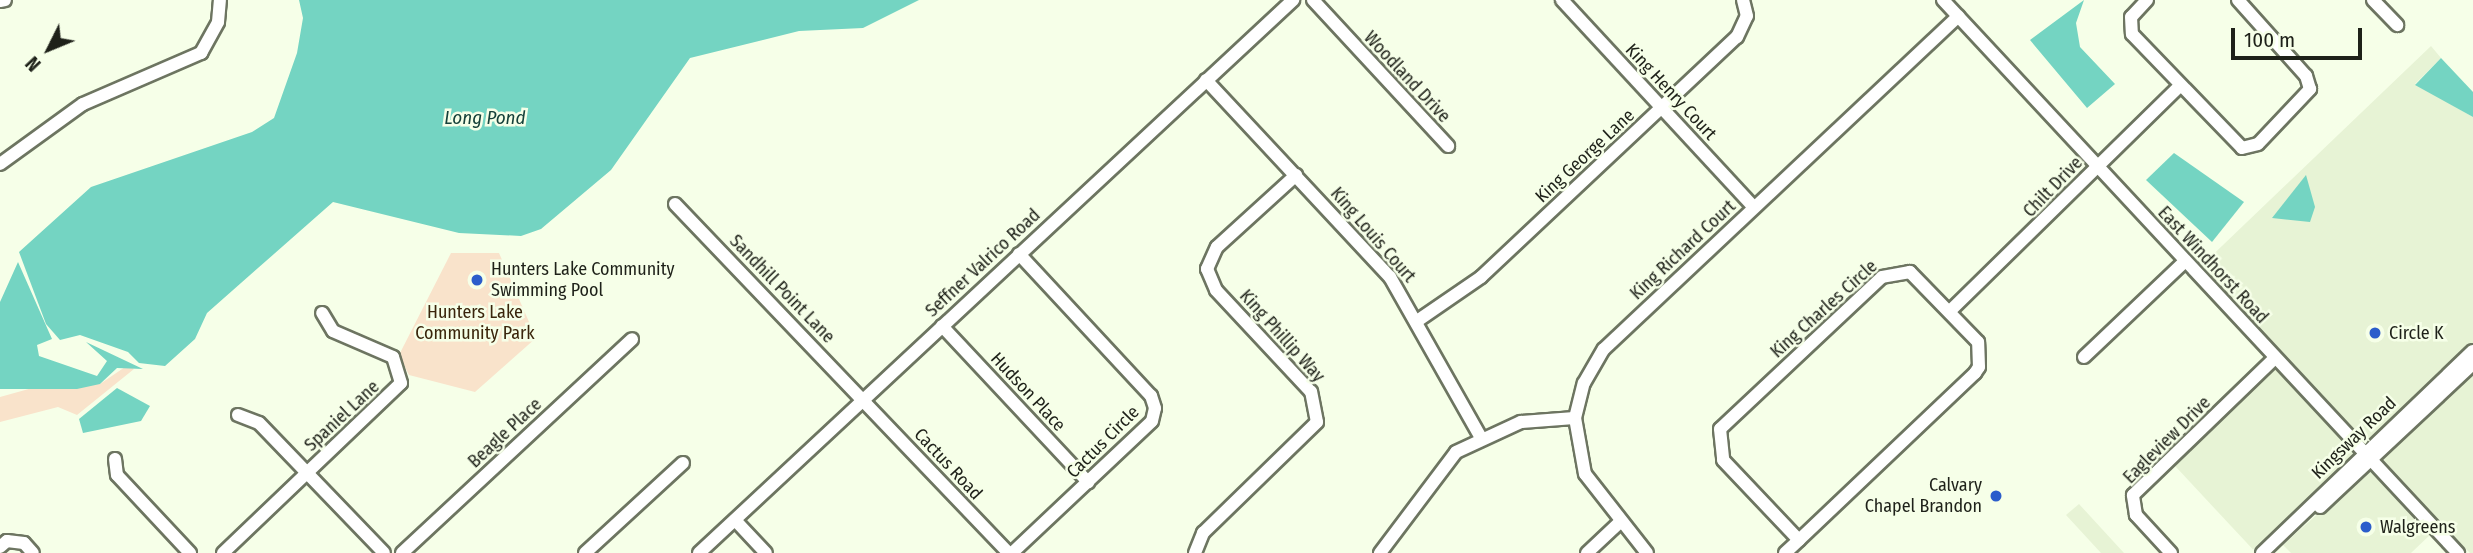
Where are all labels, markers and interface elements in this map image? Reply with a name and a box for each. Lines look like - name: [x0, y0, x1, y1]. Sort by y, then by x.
- north arrow: [14, 14, 84, 84]
- scale bar: [2235, 14, 2366, 58]
- street label: Woodland Drive: [1359, 27, 1455, 127]
- text: 100 m: [2244, 27, 2295, 53]
- street label: King Henry Court: [1621, 39, 1721, 145]
- text: N: [21, 52, 46, 76]
- street label: King George Lane: [1531, 105, 1639, 207]
- water label: Long Pond: [444, 107, 526, 129]
- street label: Chilt Drive: [2019, 152, 2087, 222]
- street label: King Louis Court: [1326, 183, 1420, 287]
- street label: King Richard Court: [1626, 196, 1740, 304]
- street label: East Windhorst Road: [2153, 202, 2273, 328]
- street label: Seffner Valrico Road: [921, 204, 1045, 322]
- street label: Sandhill Point Lane: [725, 230, 839, 348]
- street label: King Charles Circle: [1766, 255, 1882, 363]
- place label: Hunters Lake Community Swimming Pool: [491, 259, 675, 302]
- marker: Hunters Lake Community Swimming Pool: [469, 272, 485, 288]
- street label: King Phillip Way: [1235, 285, 1329, 387]
- park label: Hunters Lake Community Park: [415, 302, 535, 344]
- place label: Circle K: [2389, 322, 2443, 344]
- marker: Circle K: [2367, 325, 2383, 341]
- street label: Hudson Place: [986, 348, 1070, 436]
- street label: Spaniel Lane: [300, 376, 384, 456]
- street label: Eagleview Drive: [2119, 392, 2215, 488]
- street label: Kingsway Road: [2307, 392, 2401, 484]
- street label: Beagle Place: [464, 394, 546, 472]
- street label: Cactus Circle: [1062, 401, 1144, 483]
- street label: Cactus Road: [909, 424, 987, 504]
- place label: Calvary Chapel Brandon: [1865, 475, 1982, 518]
- marker: Calvary Chapel Brandon: [1988, 488, 2004, 504]
- place label: Walgreens: [2380, 516, 2456, 538]
- marker: Walgreens: [2358, 519, 2374, 535]

